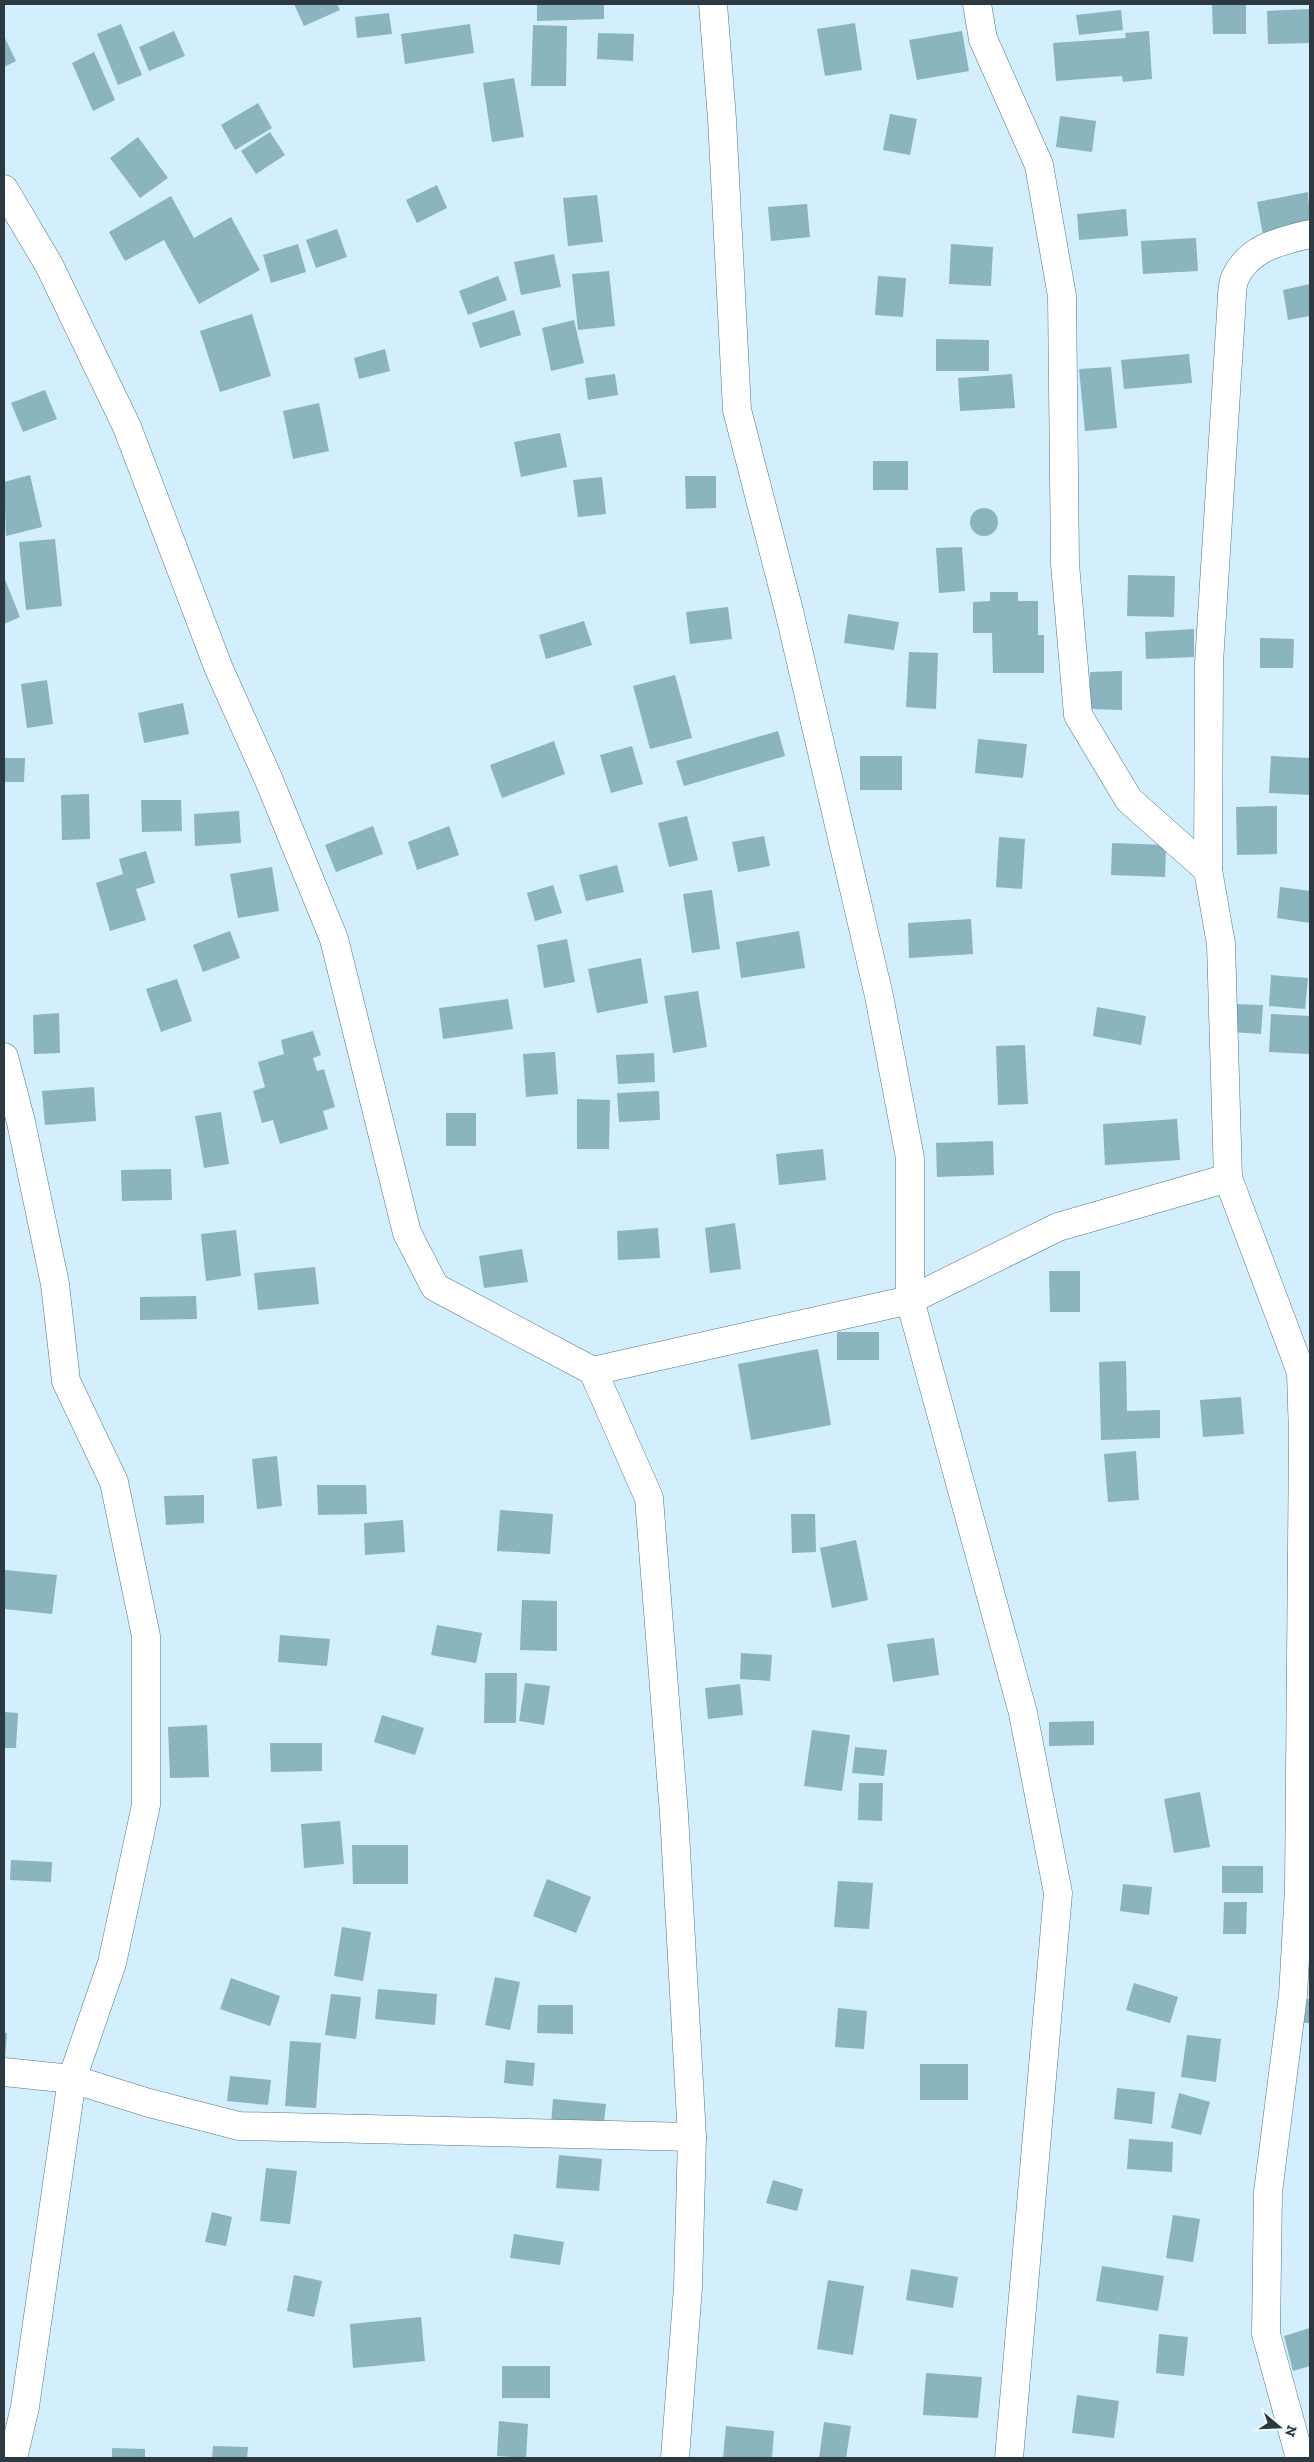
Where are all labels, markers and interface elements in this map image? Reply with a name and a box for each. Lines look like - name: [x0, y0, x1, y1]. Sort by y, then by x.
- north arrow: [1254, 2402, 1304, 2452]
- text: N: [1281, 2423, 1301, 2439]

